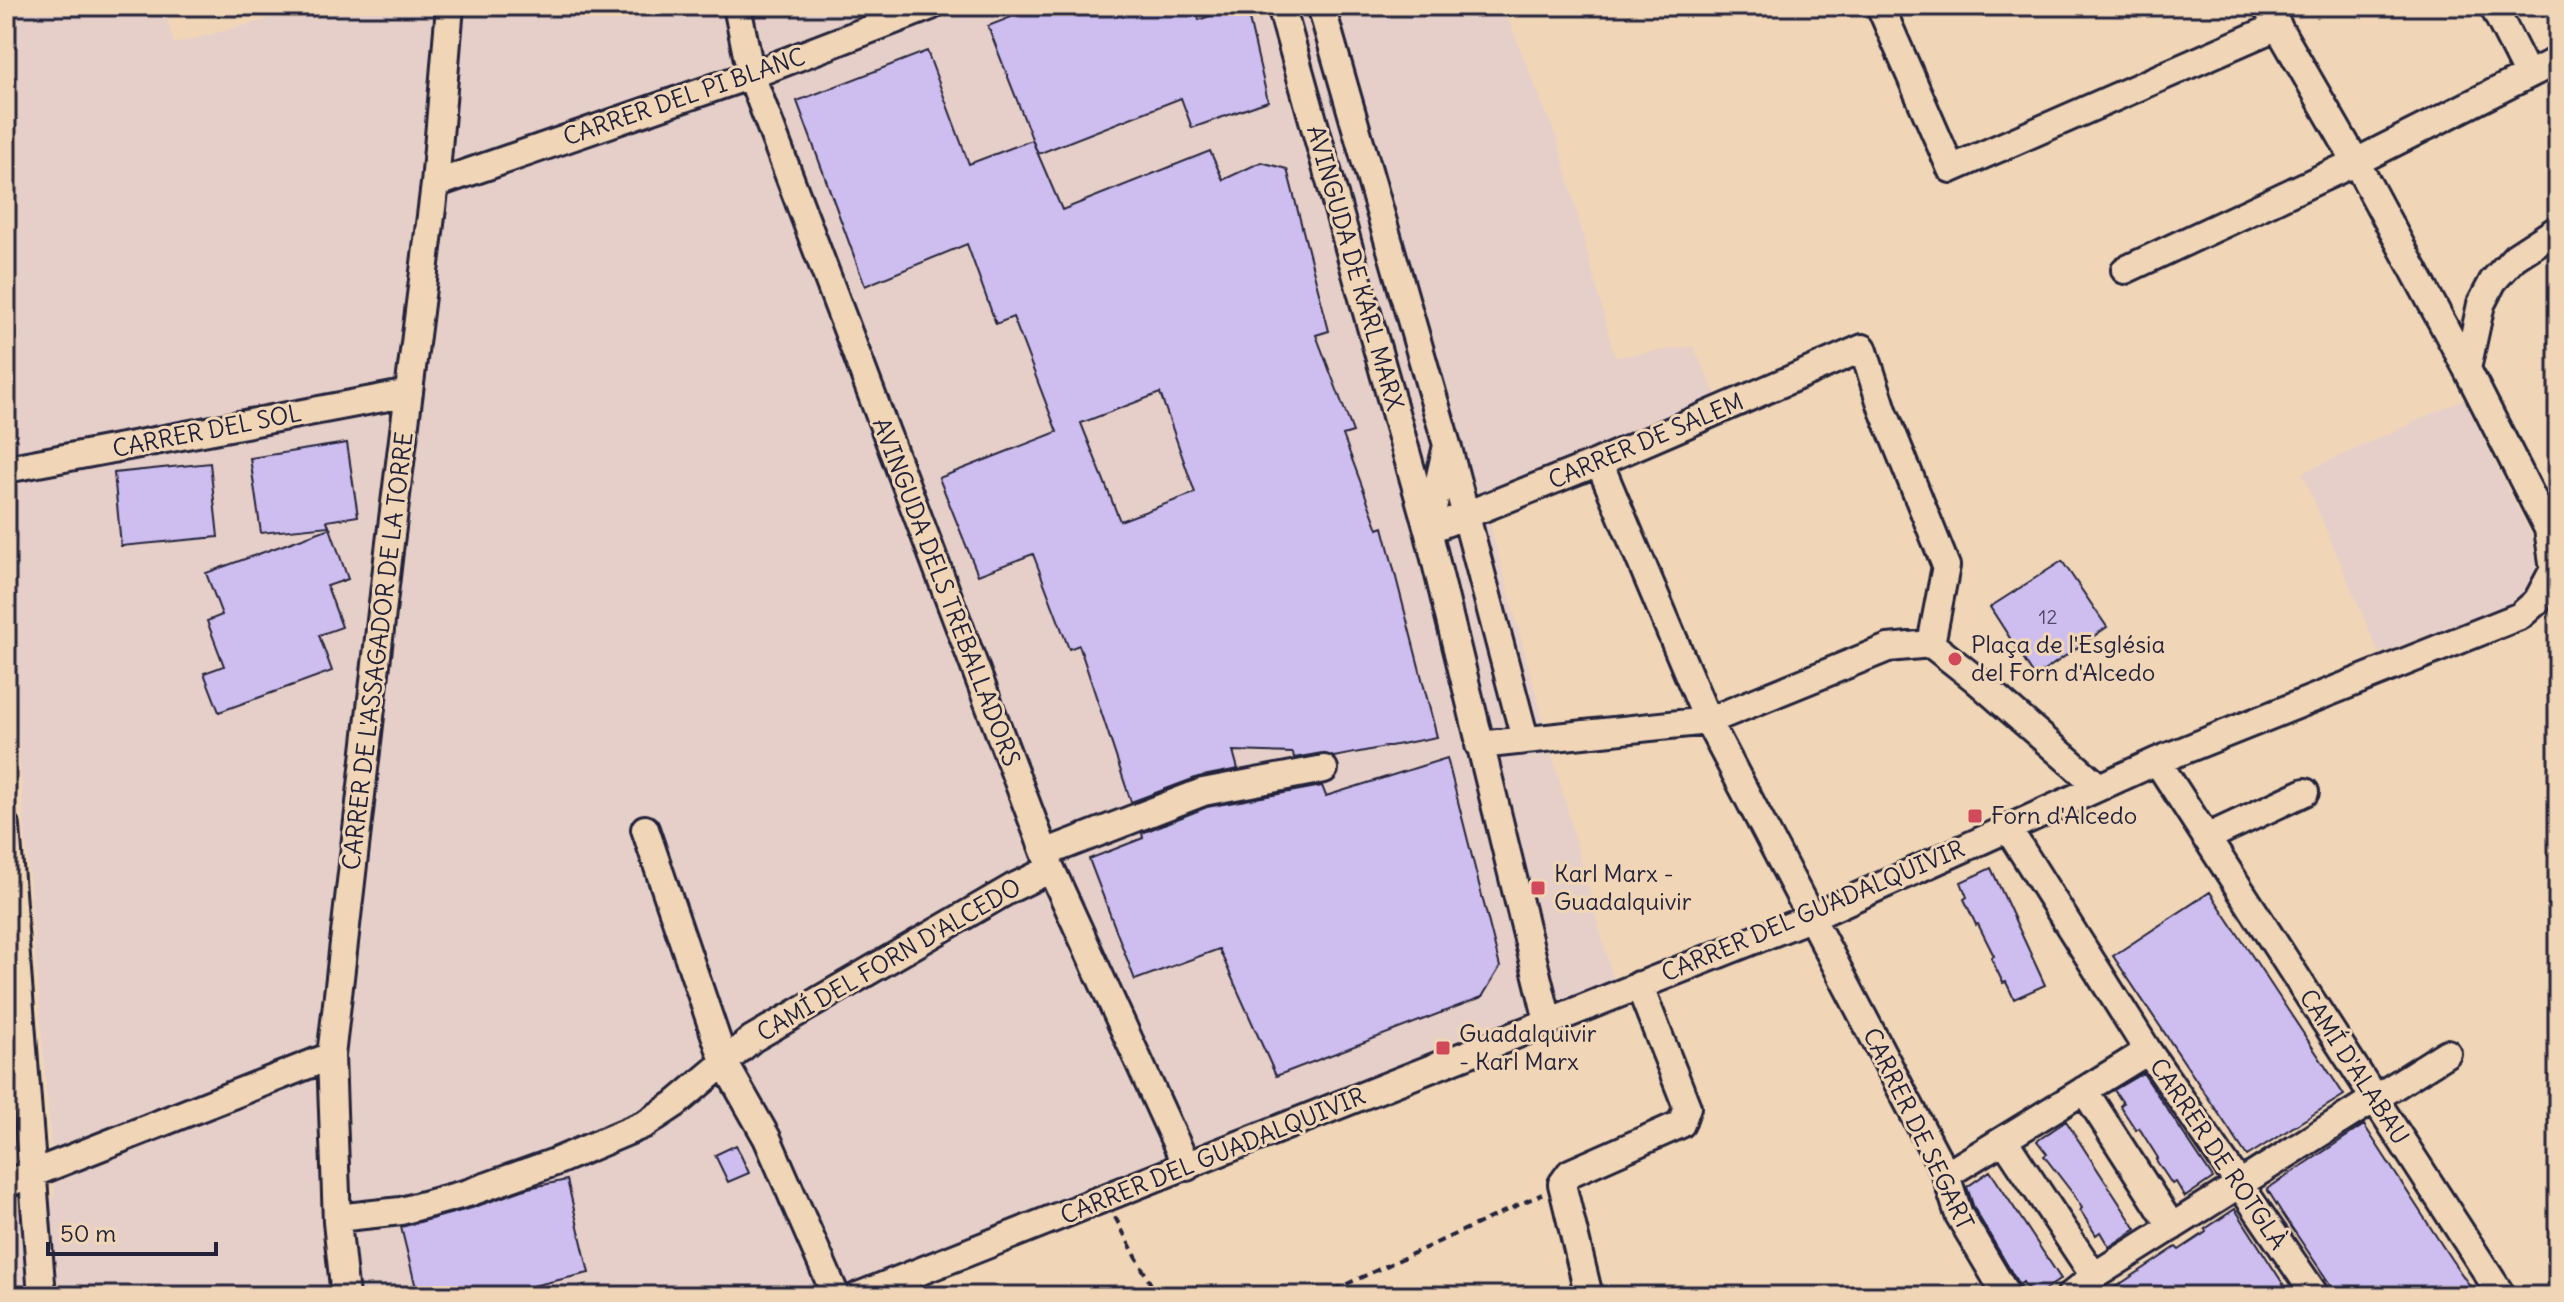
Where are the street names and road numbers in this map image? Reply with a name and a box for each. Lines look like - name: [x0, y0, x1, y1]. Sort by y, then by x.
- street label: CARRER DEL PI BLANC: [559, 41, 809, 152]
- street label: AVINGUDA DE KARL MARX: [1301, 122, 1411, 414]
- street label: CARRER DE SALEM: [1544, 385, 1748, 495]
- street label: CARRER DEL SOL: [110, 397, 304, 463]
- street label: AVINGUDA DELS TREBALLADORS: [867, 413, 1027, 770]
- street label: CARRER DE L'ASSAGADOR DE LA TORRE: [335, 430, 419, 872]
- street label: CARRER DEL GUADALQUIVIR: [1657, 833, 1969, 988]
- street label: CAMÍ DEL FORN D'ALCEDO: [751, 871, 1026, 1047]
- street label: CAMÍ D'ALABAU: [2294, 983, 2416, 1150]
- street label: CARRER DE SEGART: [1857, 1023, 1981, 1234]
- street label: CARRER DE ROTGLÀ: [2144, 1052, 2294, 1255]
- street label: CARRER DEL GUADALQUIVIR: [1056, 1080, 1369, 1230]

